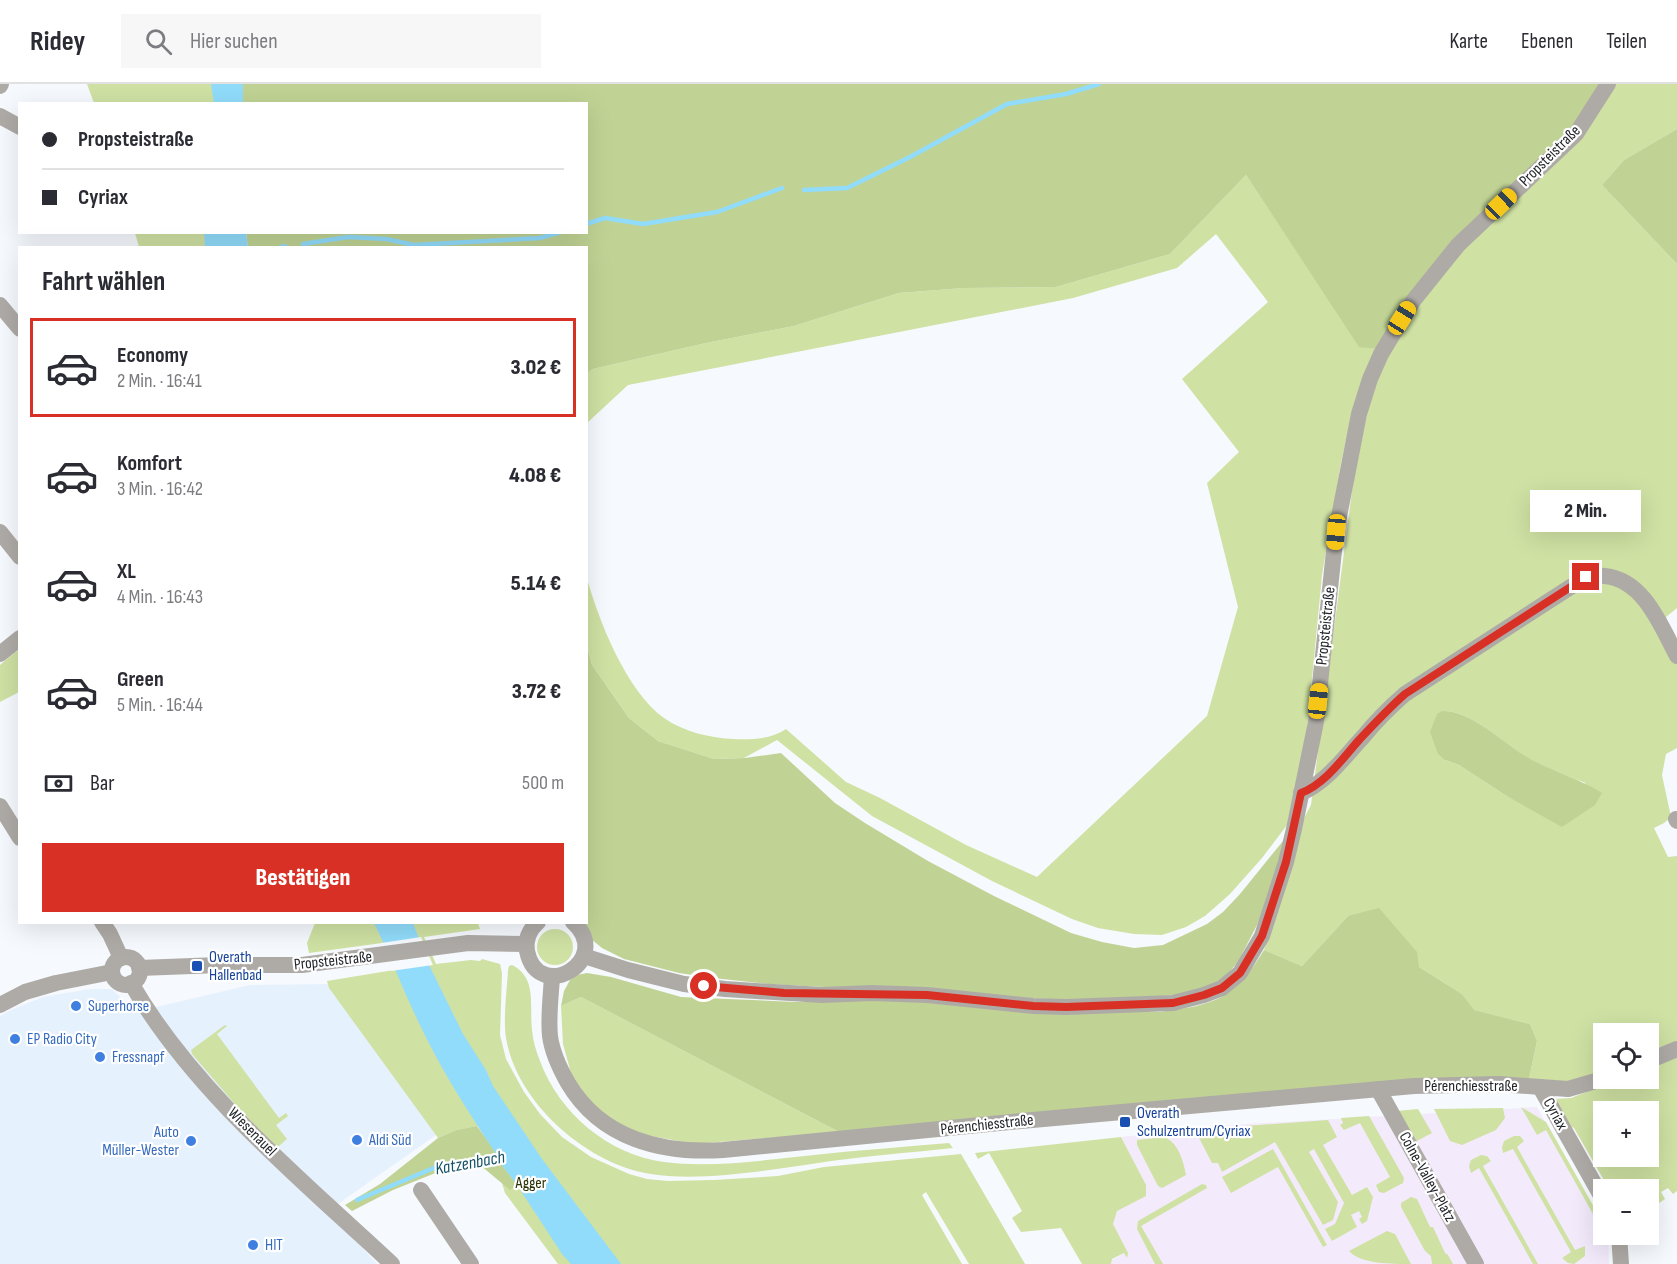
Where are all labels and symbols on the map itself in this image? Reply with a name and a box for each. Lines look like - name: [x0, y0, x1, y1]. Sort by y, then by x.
- street label: Propsteistraße: [1516, 122, 1584, 190]
- car: [1482, 185, 1520, 223]
- car: [1385, 298, 1419, 338]
- callout: 2 Min.: [1530, 490, 1642, 532]
- car: [1325, 513, 1347, 551]
- route end: [1572, 563, 1599, 590]
- street label: Propsteistraße: [1312, 586, 1340, 666]
- car: [1307, 682, 1329, 720]
- street label: Propsteistraße: [293, 947, 373, 975]
- place label: Overath Hallenbad: [209, 948, 262, 985]
- marker: Overath Hallenbad: [190, 959, 204, 973]
- route start: [690, 972, 717, 999]
- place label: Superhorse: [88, 997, 149, 1016]
- marker: Superhorse: [69, 999, 83, 1013]
- place label: EP Radio City: [27, 1030, 97, 1049]
- marker: EP Radio City: [8, 1032, 22, 1046]
- place label: Fressnapf: [112, 1048, 165, 1067]
- marker: Fressnapf: [93, 1050, 107, 1064]
- street label: Pérenchiesstraße: [1424, 1077, 1518, 1096]
- street label: Cyriax: [1539, 1095, 1571, 1133]
- street label: Wiesenauel: [224, 1104, 280, 1160]
- place label: Overath Schulzentrum/Cyriax: [1137, 1104, 1250, 1141]
- street label: Pérenchiesstraße: [940, 1111, 1034, 1139]
- marker: Overath Schulzentrum/Cyriax: [1118, 1115, 1132, 1129]
- place label: Auto Müller-Wester: [102, 1123, 179, 1160]
- street label: Colne-Valley-Platz: [1395, 1129, 1460, 1225]
- place label: Aldi Süd: [368, 1131, 411, 1150]
- marker: Aldi Süd: [350, 1133, 364, 1147]
- marker: Auto Müller-Wester: [184, 1134, 198, 1148]
- water label: Katzenbach: [434, 1146, 507, 1179]
- park label: Agger: [515, 1174, 547, 1193]
- place label: HIT: [265, 1236, 283, 1255]
- marker: HIT: [246, 1238, 260, 1252]

